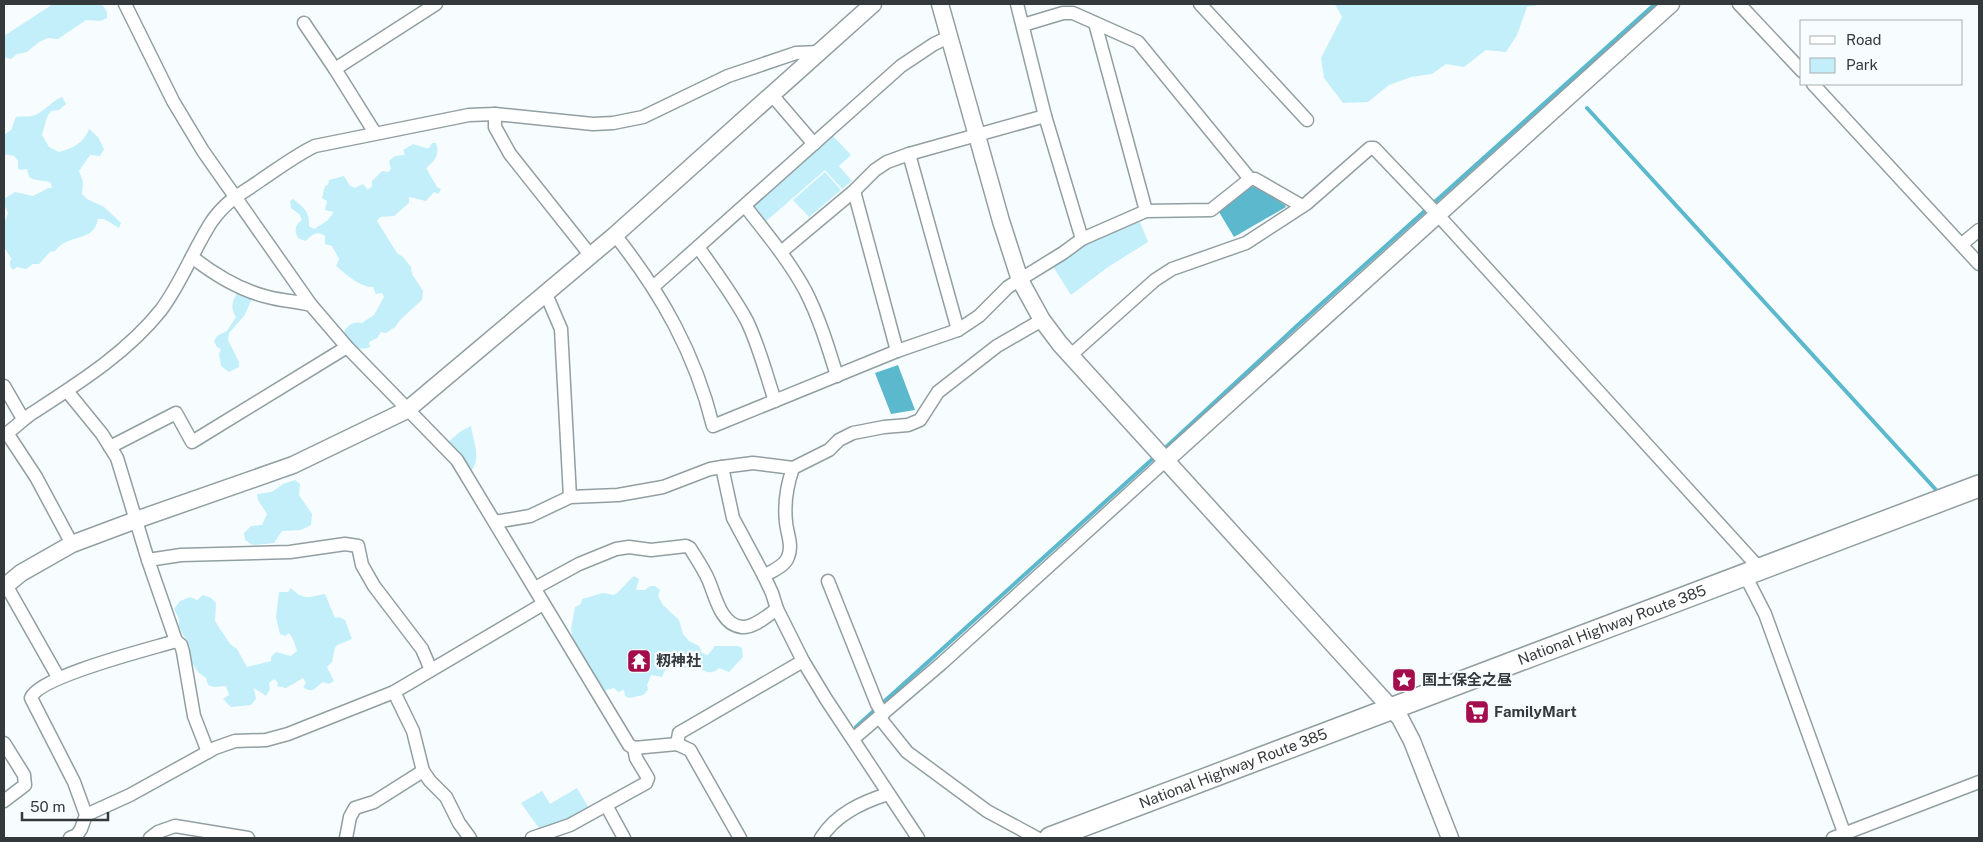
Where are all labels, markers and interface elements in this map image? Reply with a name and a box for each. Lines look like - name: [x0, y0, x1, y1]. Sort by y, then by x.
- legend: [1800, 20, 1963, 85]
- text: Road: [1846, 31, 1882, 48]
- text: Park: [1846, 56, 1878, 73]
- street label: National Highway Route 385: [1515, 581, 1708, 668]
- temple icon: 籾神社: [626, 648, 652, 674]
- place label: 籾神社: [656, 652, 701, 669]
- place icon: 国土保全之昼: [1391, 667, 1417, 693]
- place label: 国土保全之昼: [1422, 671, 1512, 688]
- supermarket icon: FamilyMart: [1464, 699, 1490, 725]
- place label: FamilyMart: [1494, 703, 1577, 720]
- street label: National Highway Route 385: [1137, 725, 1330, 811]
- scale bar: [22, 790, 109, 822]
- text: 50 m: [30, 798, 65, 815]

